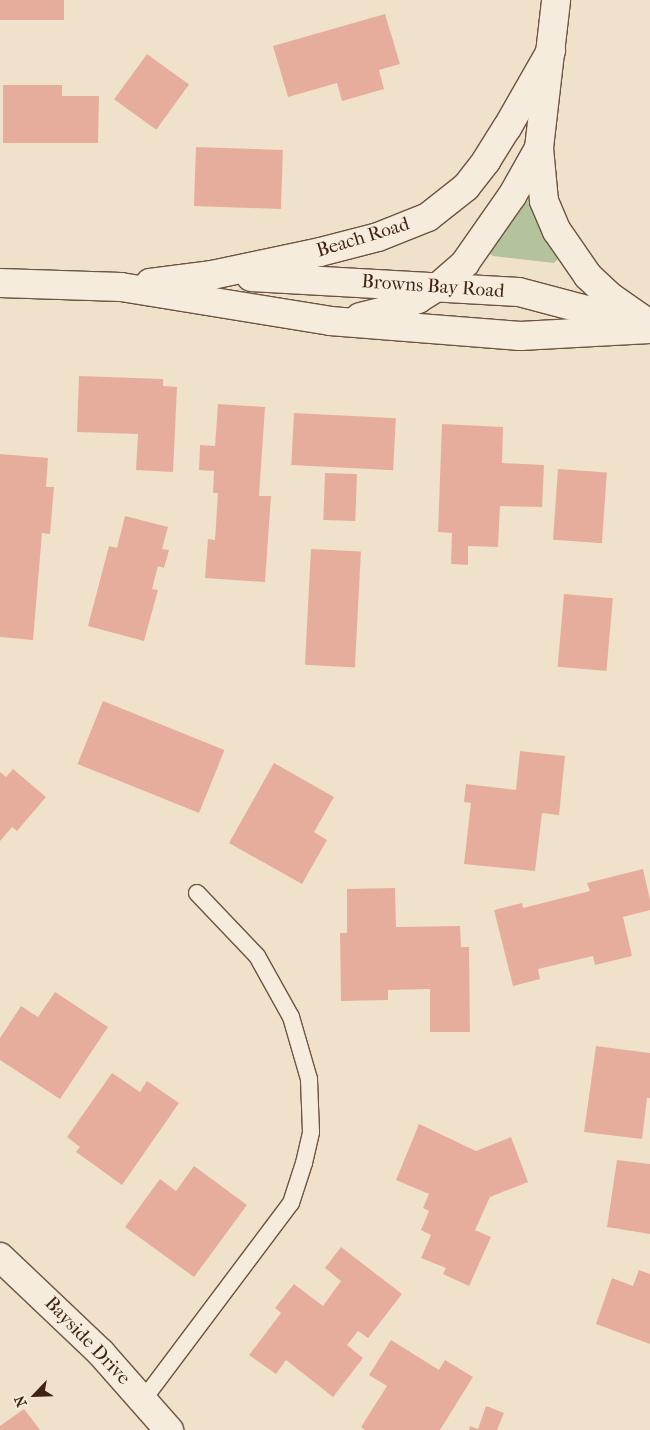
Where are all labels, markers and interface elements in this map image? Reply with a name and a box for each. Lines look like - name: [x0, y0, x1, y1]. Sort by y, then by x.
- street label: Beach Road: [314, 213, 412, 263]
- street label: Browns Bay Road: [361, 271, 505, 303]
- street label: Bayside Drive: [39, 1292, 135, 1390]
- north arrow: [10, 1370, 60, 1420]
- text: N: [11, 1393, 31, 1410]

